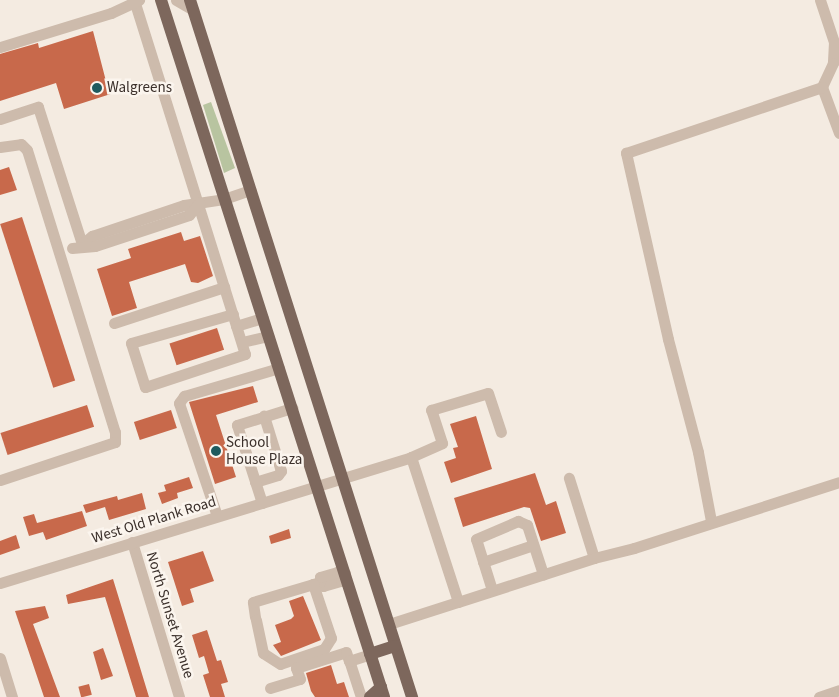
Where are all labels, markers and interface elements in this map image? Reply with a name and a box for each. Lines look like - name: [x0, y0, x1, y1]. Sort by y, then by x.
- place label: Walgreens: [107, 79, 172, 97]
- marker: Walgreens: [91, 82, 103, 94]
- place label: School House Plaza: [226, 433, 302, 468]
- marker: School House Plaza: [210, 445, 222, 457]
- street label: West Old Plank Road: [90, 493, 218, 547]
- street label: North Sunset Avenue: [142, 549, 198, 681]

